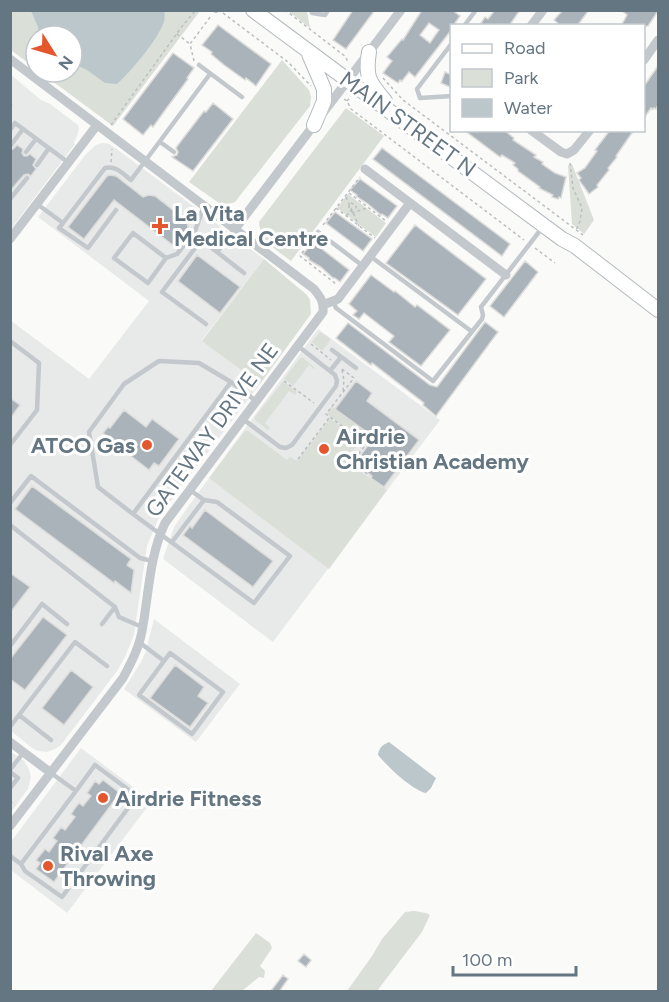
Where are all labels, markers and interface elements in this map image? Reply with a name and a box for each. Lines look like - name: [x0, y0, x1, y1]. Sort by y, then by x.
- north arrow: [24, 24, 84, 84]
- legend: [450, 24, 645, 132]
- text: Road: [504, 37, 545, 59]
- text: N: [54, 52, 77, 73]
- street label: MAIN STREET N: [335, 65, 481, 183]
- text: Park: [504, 67, 539, 89]
- text: Water: [504, 97, 552, 119]
- place label: La Vita Medical Centre: [174, 200, 328, 252]
- marker: La Vita Medical Centre: [151, 217, 169, 235]
- street label: GATEWAY DRIVE NE: [140, 338, 284, 522]
- place label: Airdrie Christian Academy: [336, 423, 529, 475]
- place label: ATCO Gas: [31, 432, 135, 459]
- marker: ATCO Gas: [140, 438, 154, 452]
- marker: Airdrie Christian Academy: [317, 442, 331, 456]
- place label: Airdrie Fitness: [115, 785, 261, 812]
- marker: Airdrie Fitness: [96, 791, 110, 805]
- place label: Rival Axe Throwing: [60, 840, 156, 892]
- marker: Rival Axe Throwing: [41, 859, 55, 873]
- scale bar: [453, 939, 576, 977]
- text: 100 m: [462, 949, 512, 971]

